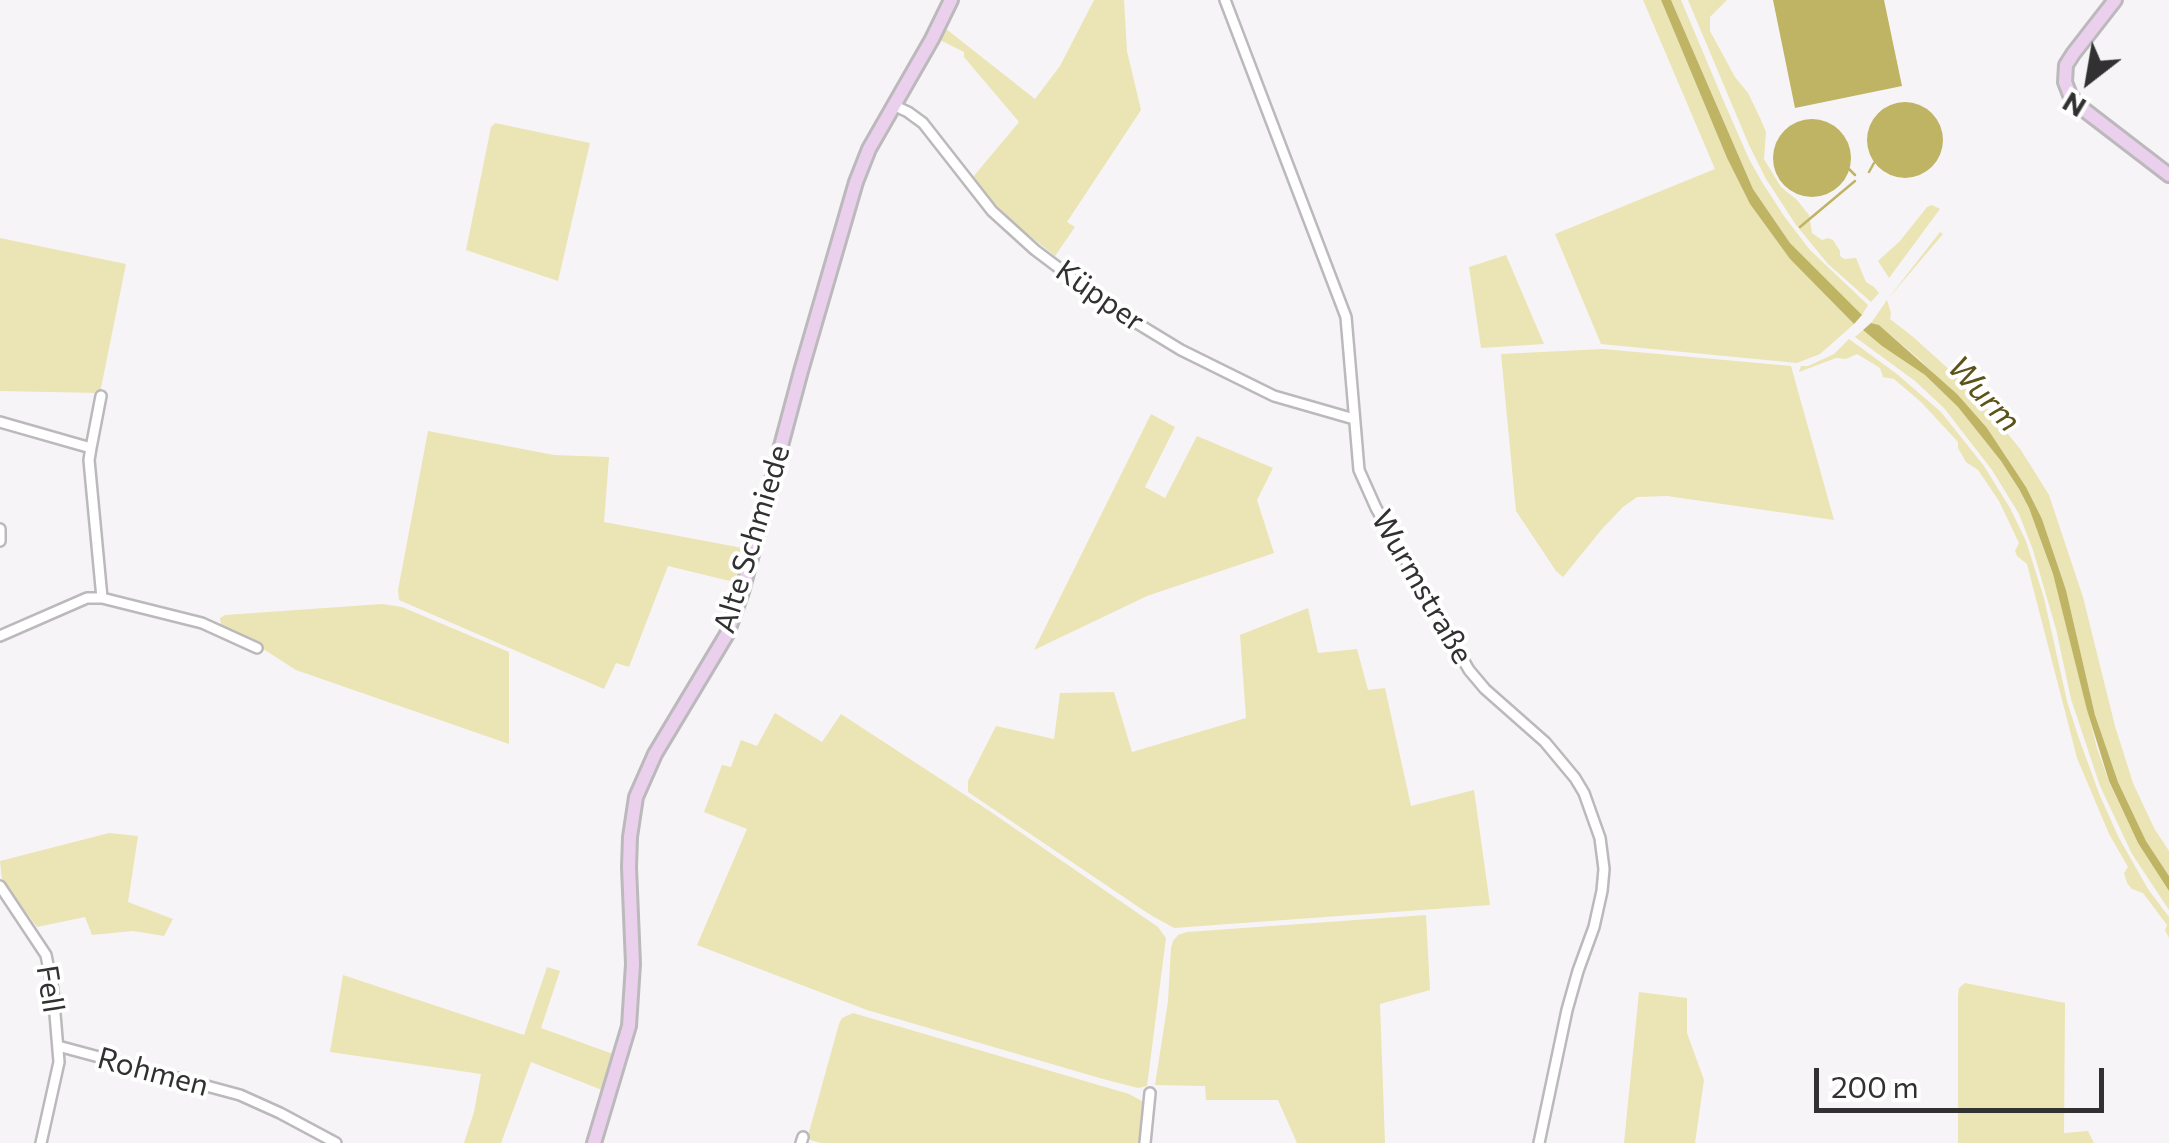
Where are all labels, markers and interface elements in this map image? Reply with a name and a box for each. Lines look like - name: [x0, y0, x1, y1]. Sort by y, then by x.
- north arrow: [2039, 30, 2139, 130]
- text: N: [2056, 86, 2091, 126]
- street label: Küpper: [1049, 253, 1151, 339]
- water label: Wurm: [1939, 348, 2029, 440]
- street label: Alte Schmiede: [706, 441, 798, 637]
- street label: Wurmstraße: [1364, 504, 1480, 670]
- street label: Fell: [28, 963, 72, 1015]
- street label: Rohmen: [94, 1040, 212, 1104]
- scale bar: [1819, 1048, 2109, 1110]
- text: 200 m: [1831, 1067, 1919, 1104]

